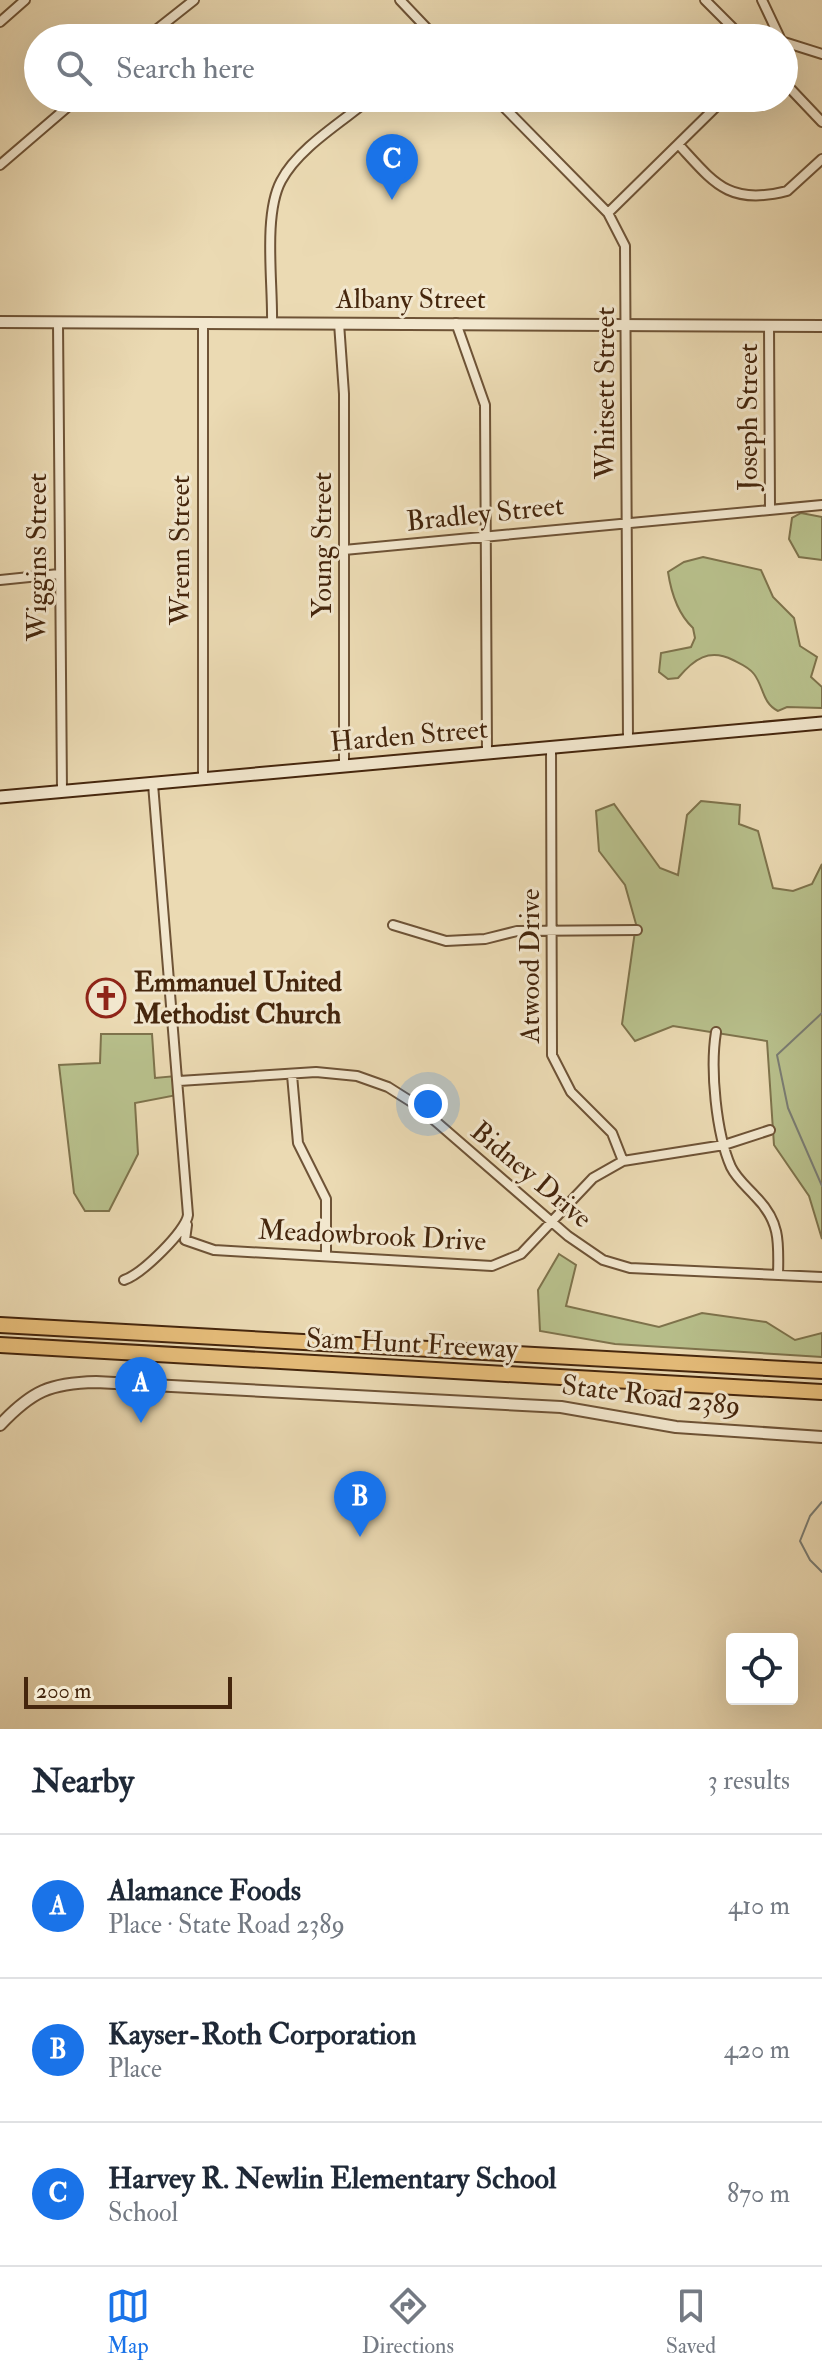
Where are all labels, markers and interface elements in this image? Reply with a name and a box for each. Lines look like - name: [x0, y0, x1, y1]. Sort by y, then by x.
- search box: [24, 24, 798, 112]
- icon: search: [52, 46, 96, 90]
- text: Search here: [116, 50, 255, 87]
- pin: C: [366, 134, 418, 200]
- street label: Albany Street: [335, 282, 486, 317]
- street label: Whitsett Street: [588, 307, 623, 480]
- street label: Joseph Street: [731, 343, 766, 492]
- street label: Young Street: [305, 472, 340, 618]
- street label: Wiggins Street: [20, 473, 55, 642]
- street label: Wrenn Street: [163, 475, 198, 626]
- street label: Bradley Street: [404, 488, 566, 540]
- street label: Harden Street: [329, 712, 489, 760]
- street label: Atwood Drive: [513, 888, 548, 1044]
- place label: Emmanuel United Methodist Church: [133, 965, 342, 1032]
- church icon: Emmanuel United Methodist Church: [85, 977, 127, 1019]
- your location: [408, 1084, 448, 1124]
- street label: Bidney Drive: [463, 1114, 599, 1236]
- street label: Meadowbrook Drive: [257, 1213, 487, 1259]
- street label: Sam Hunt Freeway: [305, 1321, 520, 1367]
- pin: A: [115, 1357, 167, 1423]
- street label: State Road 2389: [560, 1368, 742, 1424]
- pin: B: [334, 1471, 386, 1537]
- map controls: [726, 1633, 798, 1705]
- button: locate: [726, 1633, 798, 1705]
- scale bar: [24, 1673, 232, 1709]
- text: 200 m: [36, 1677, 91, 1705]
- text: Nearby: [32, 1760, 134, 1803]
- text: 3 results: [708, 1765, 790, 1797]
- text: Alamance Foods: [108, 1872, 301, 1909]
- text: A: [50, 1890, 66, 1922]
- text: 410 m: [728, 1890, 790, 1922]
- text: Place · State Road 2389: [108, 1909, 345, 1941]
- text: Kayser-Roth Corporation: [108, 2016, 416, 2053]
- text: B: [49, 2034, 67, 2066]
- text: 420 m: [724, 2034, 790, 2066]
- text: Place: [108, 2053, 162, 2085]
- text: Harvey R. Newlin Elementary School: [108, 2160, 556, 2197]
- text: C: [48, 2178, 68, 2210]
- text: 870 m: [727, 2178, 790, 2210]
- text: School: [108, 2197, 178, 2229]
- tab: Map: [106, 2284, 150, 2360]
- tab: Directions: [362, 2284, 454, 2360]
- tab: Saved: [666, 2284, 716, 2360]

